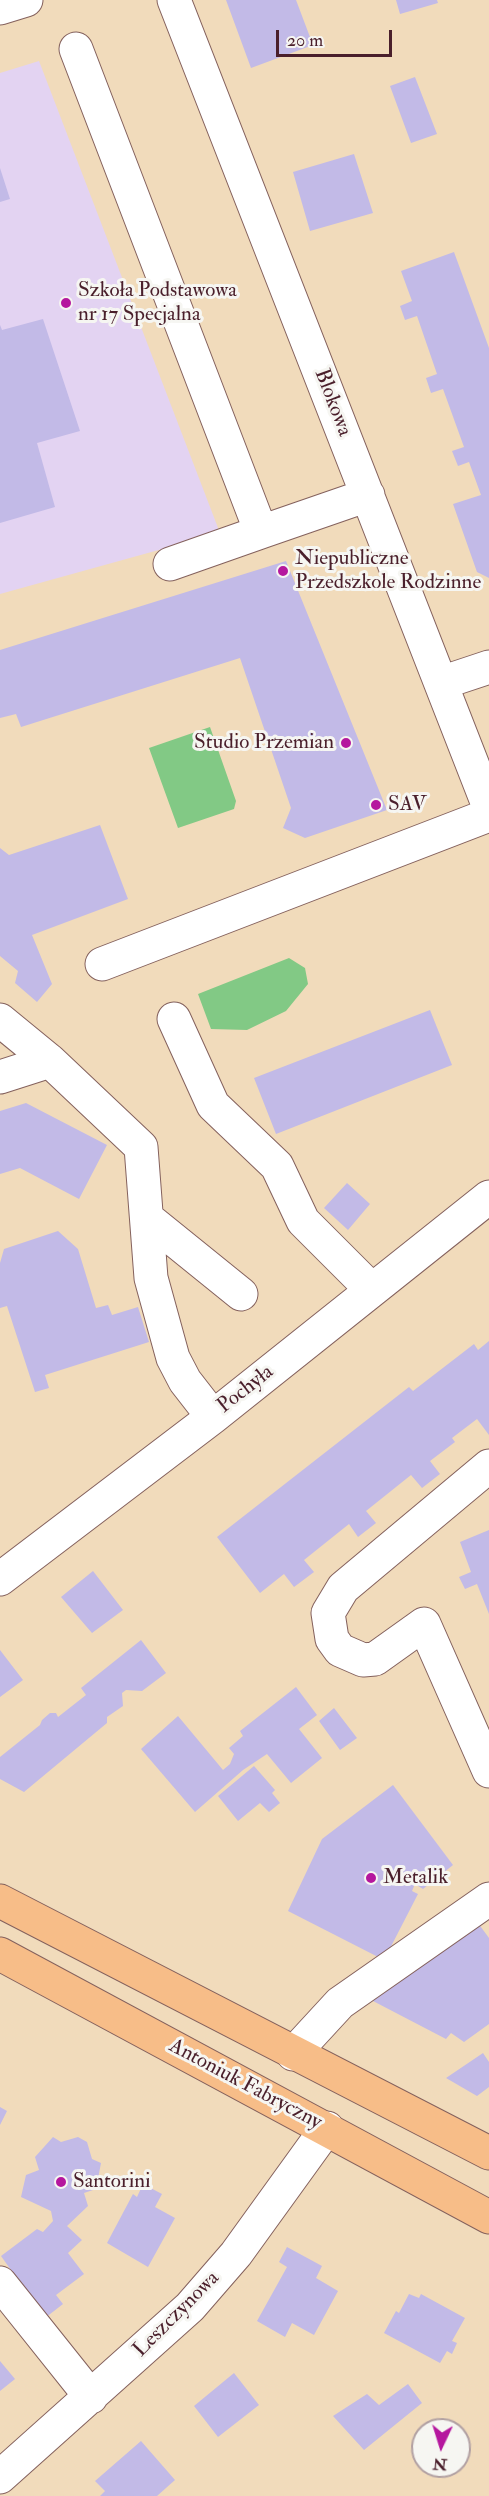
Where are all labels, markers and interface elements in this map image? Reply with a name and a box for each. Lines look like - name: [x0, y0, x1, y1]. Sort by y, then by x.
- scale bar: [279, 18, 394, 56]
- text: 20 m: [287, 29, 323, 52]
- place label: Szkoła Podstawowa nr 17 Specjalna: [78, 278, 237, 328]
- marker: Szkoła Podstawowa nr 17 Specjalna: [59, 296, 73, 310]
- street label: Blokowa: [308, 366, 356, 440]
- place label: Niepubliczne Przedszkole Rodzinne: [295, 546, 481, 596]
- marker: Niepubliczne Przedszkole Rodzinne: [276, 564, 290, 578]
- place label: Studio Przemian: [194, 730, 334, 756]
- marker: Studio Przemian: [339, 736, 353, 750]
- place label: SAV: [388, 792, 427, 818]
- marker: SAV: [369, 798, 383, 812]
- street label: Pochyła: [213, 1360, 279, 1420]
- place label: Metalik: [383, 1865, 448, 1891]
- marker: Metalik: [364, 1871, 378, 1885]
- street label: Antoniuk Fabryczny: [164, 2034, 326, 2136]
- place label: Santorini: [73, 2169, 151, 2195]
- marker: Santorini: [54, 2175, 68, 2189]
- street label: Leszczynowa: [129, 2267, 225, 2363]
- north arrow: [411, 2418, 471, 2478]
- text: N: [432, 2453, 448, 2474]

